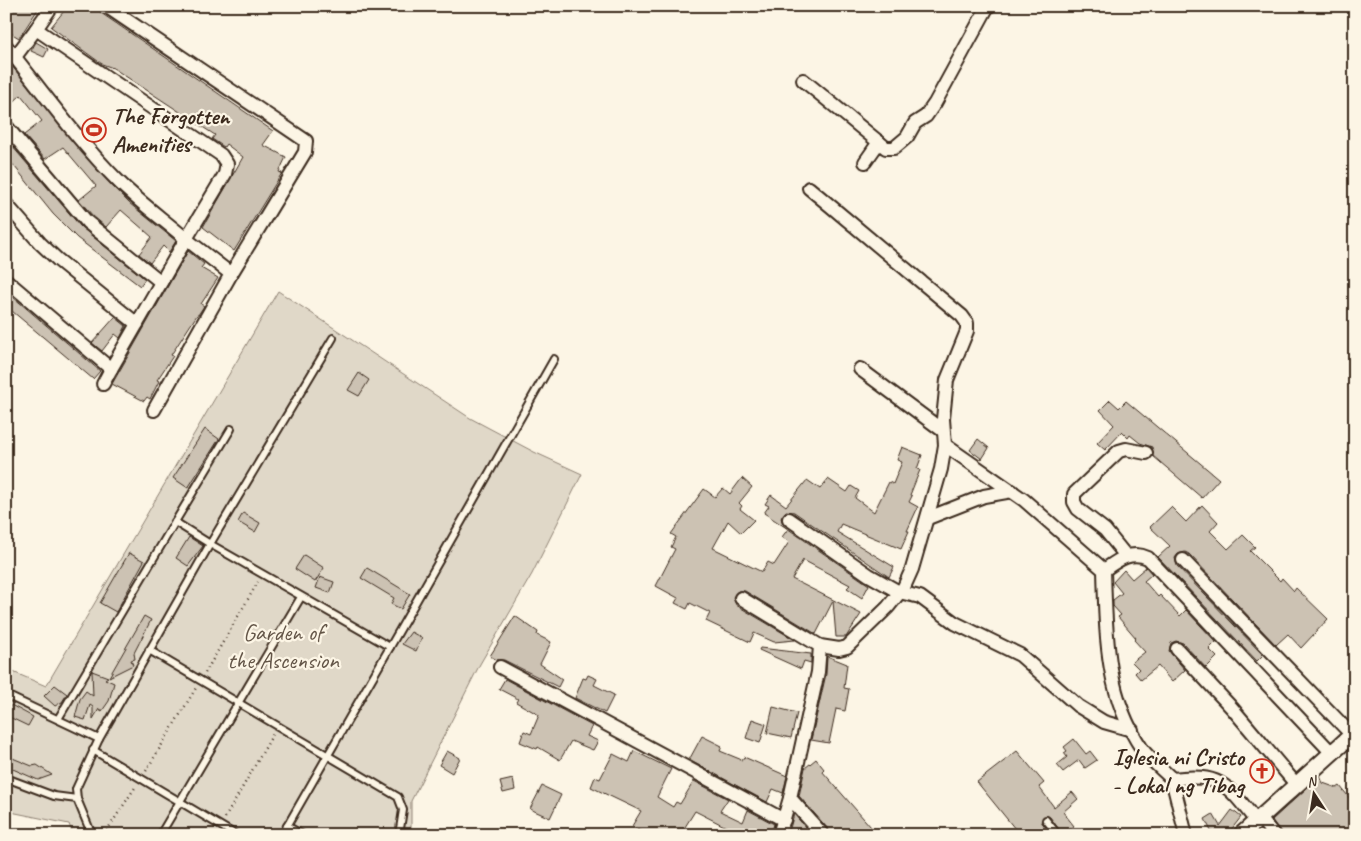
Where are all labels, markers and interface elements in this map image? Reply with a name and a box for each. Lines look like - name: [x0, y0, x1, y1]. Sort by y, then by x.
- place label: The Forgotten Amenities: [112, 101, 231, 159]
- sports icon: The Forgotten Amenities: [81, 117, 107, 143]
- park label: Garden of the Ascension: [227, 617, 340, 675]
- place label: Iglesia ni Cristo - Lokal ng Tibag: [1112, 742, 1246, 800]
- church icon: Iglesia ni Cristo - Lokal ng Tibag: [1249, 758, 1275, 784]
- north arrow: [1288, 768, 1338, 818]
- text: N: [1305, 772, 1320, 791]

